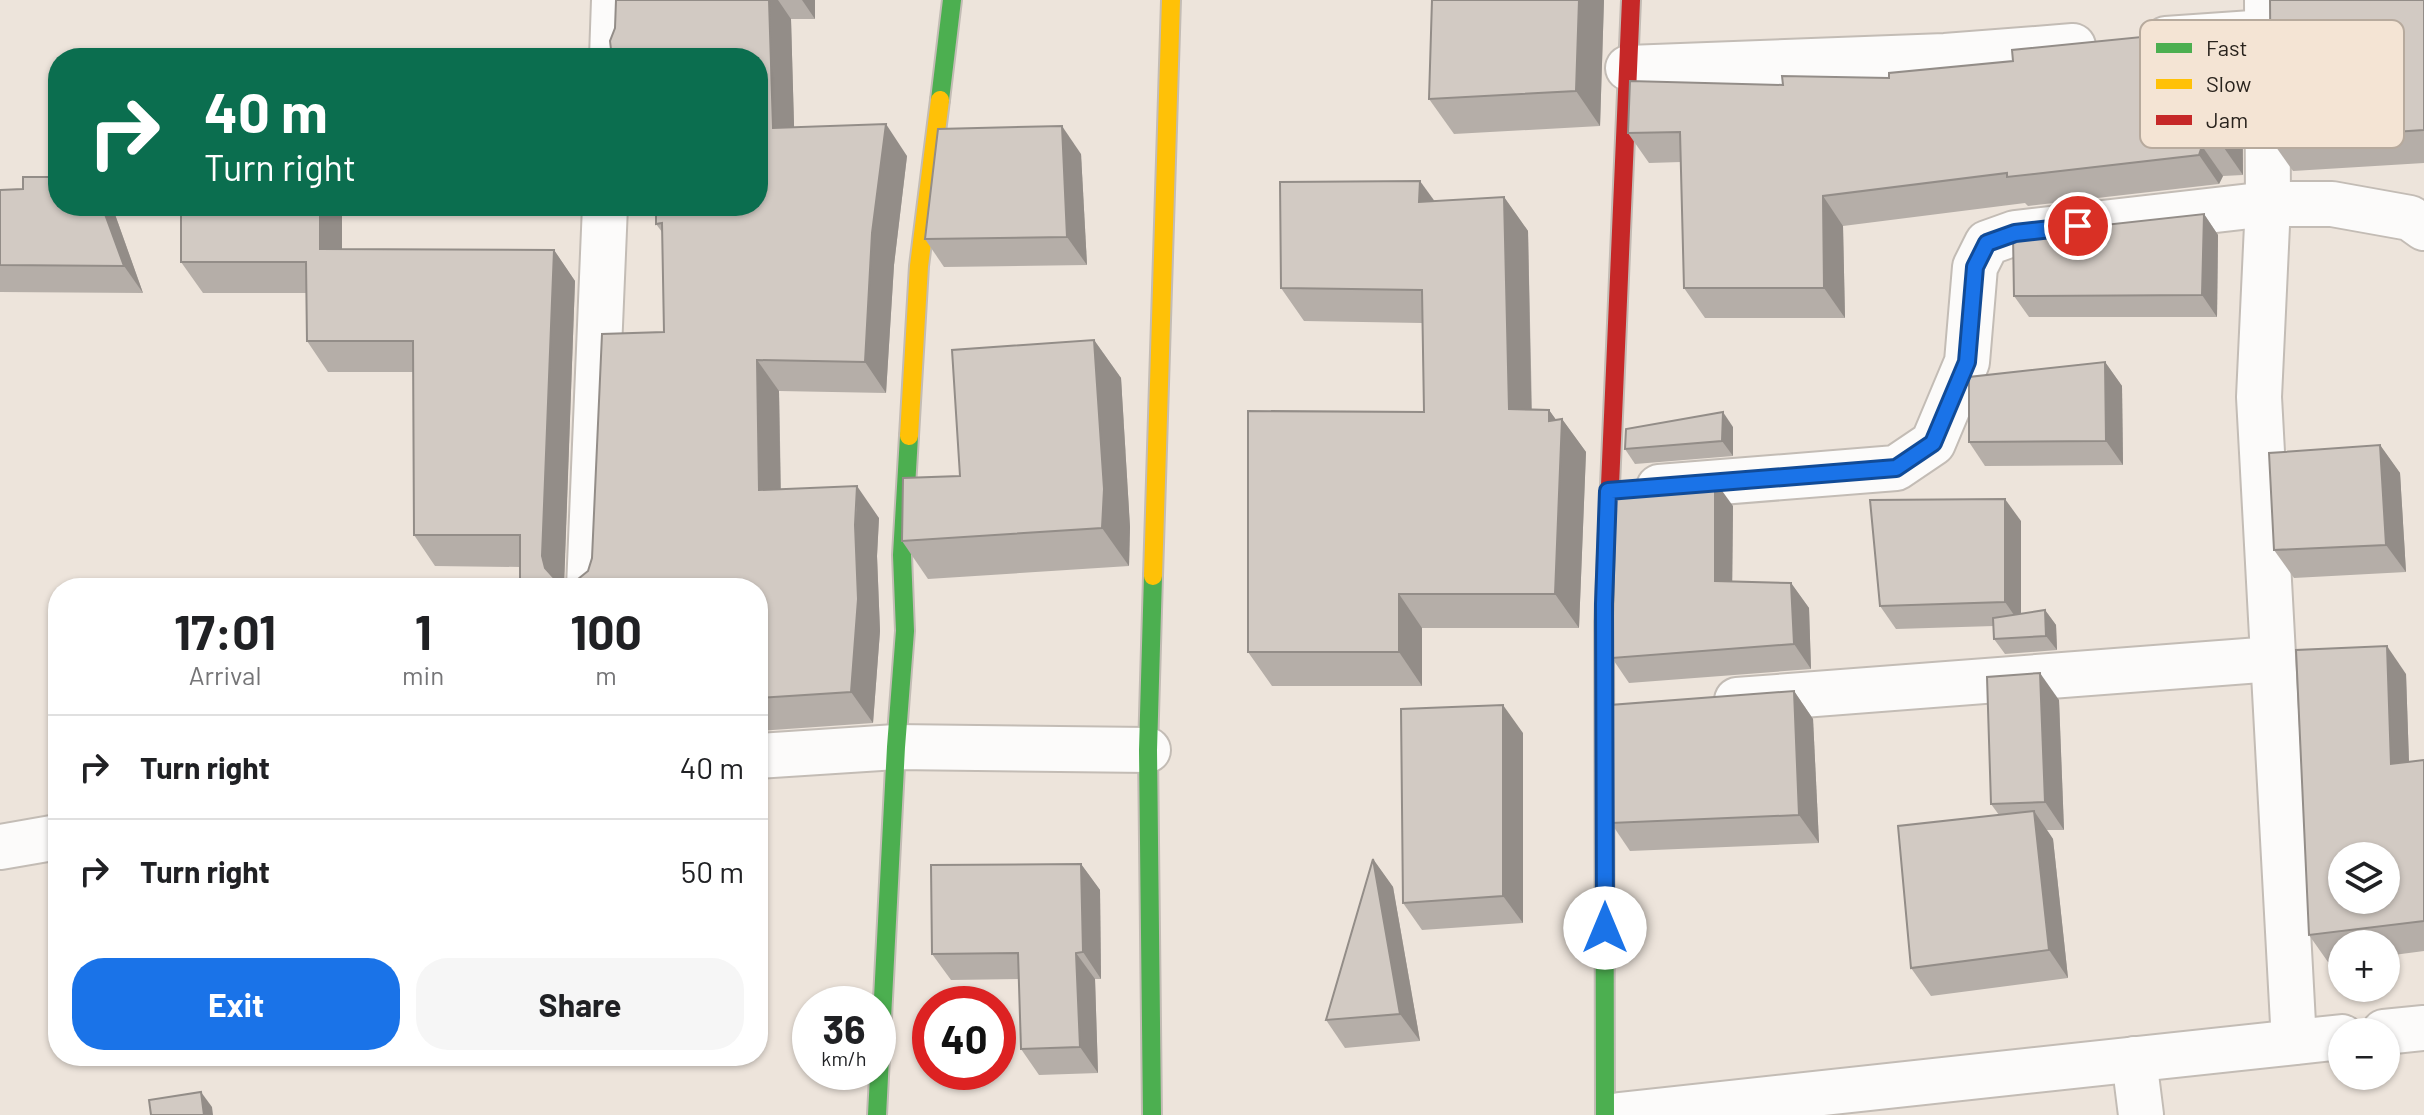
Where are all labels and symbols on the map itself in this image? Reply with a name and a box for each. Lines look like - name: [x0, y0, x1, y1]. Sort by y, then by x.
- legend: [2140, 20, 2404, 148]
- text: Fast: [2206, 34, 2248, 60]
- text: Slow: [2206, 70, 2251, 96]
- text: Jam: [2206, 106, 2248, 132]
- pin: [2044, 192, 2112, 260]
- position arrow: [1563, 886, 1647, 970]
- speed limit sign: 40: [912, 986, 1016, 1090]

